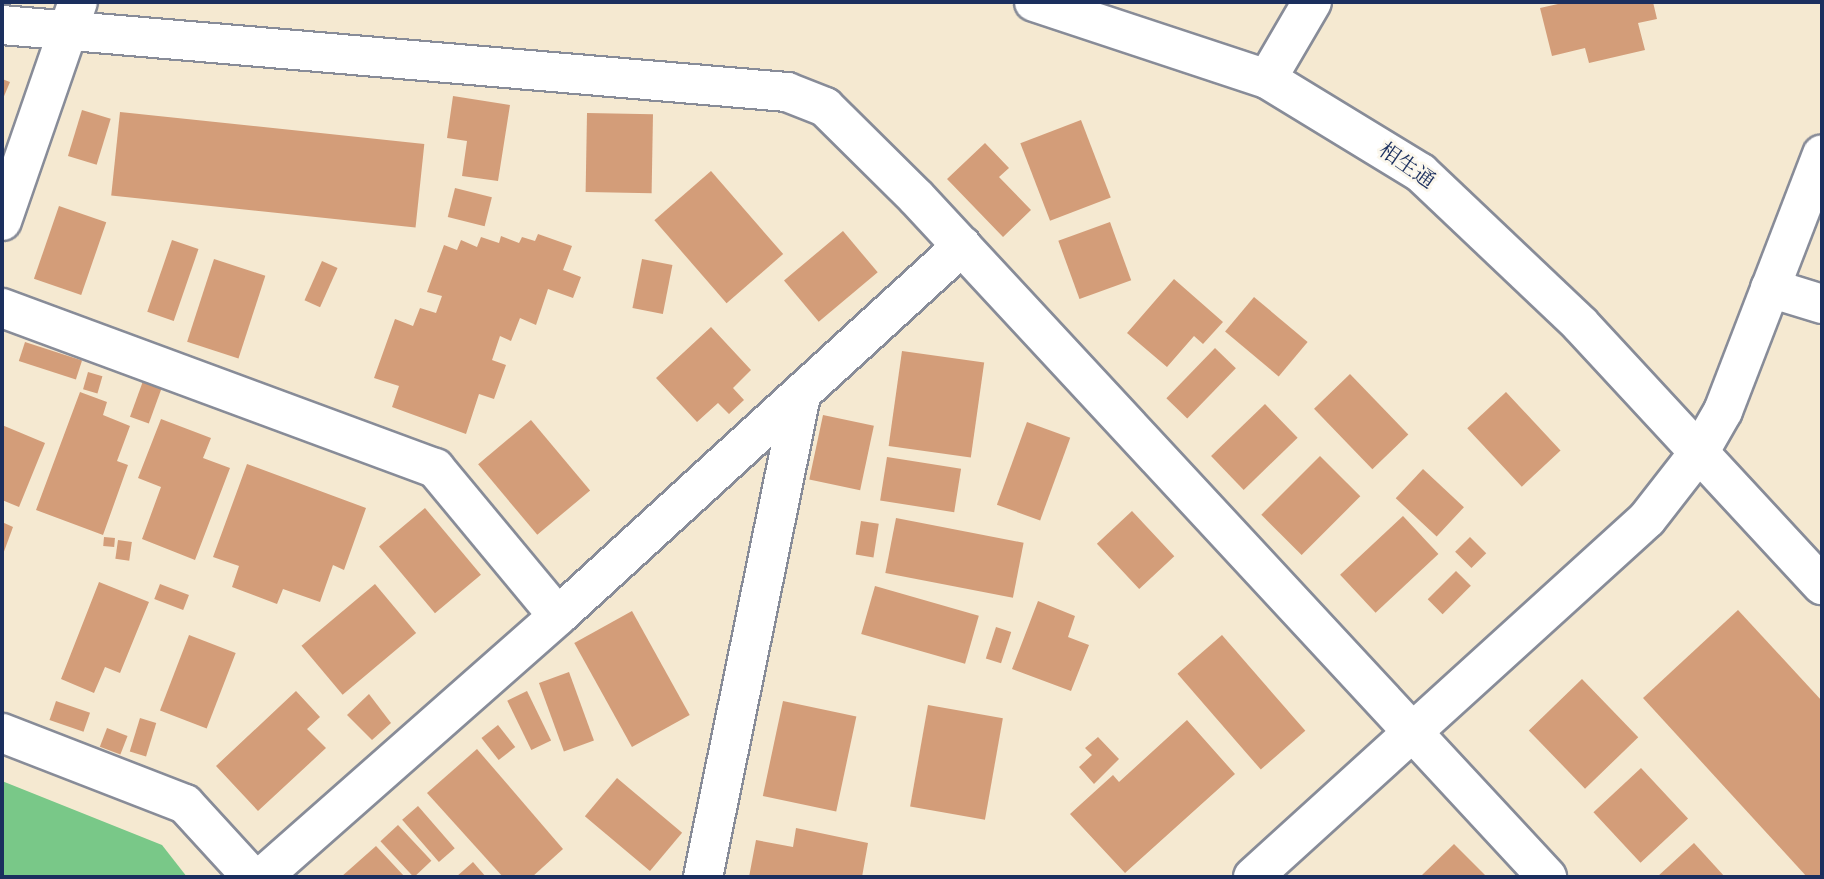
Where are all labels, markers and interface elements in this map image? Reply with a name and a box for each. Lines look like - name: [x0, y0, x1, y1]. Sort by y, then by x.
- street label: 相生通: [1373, 139, 1439, 195]

